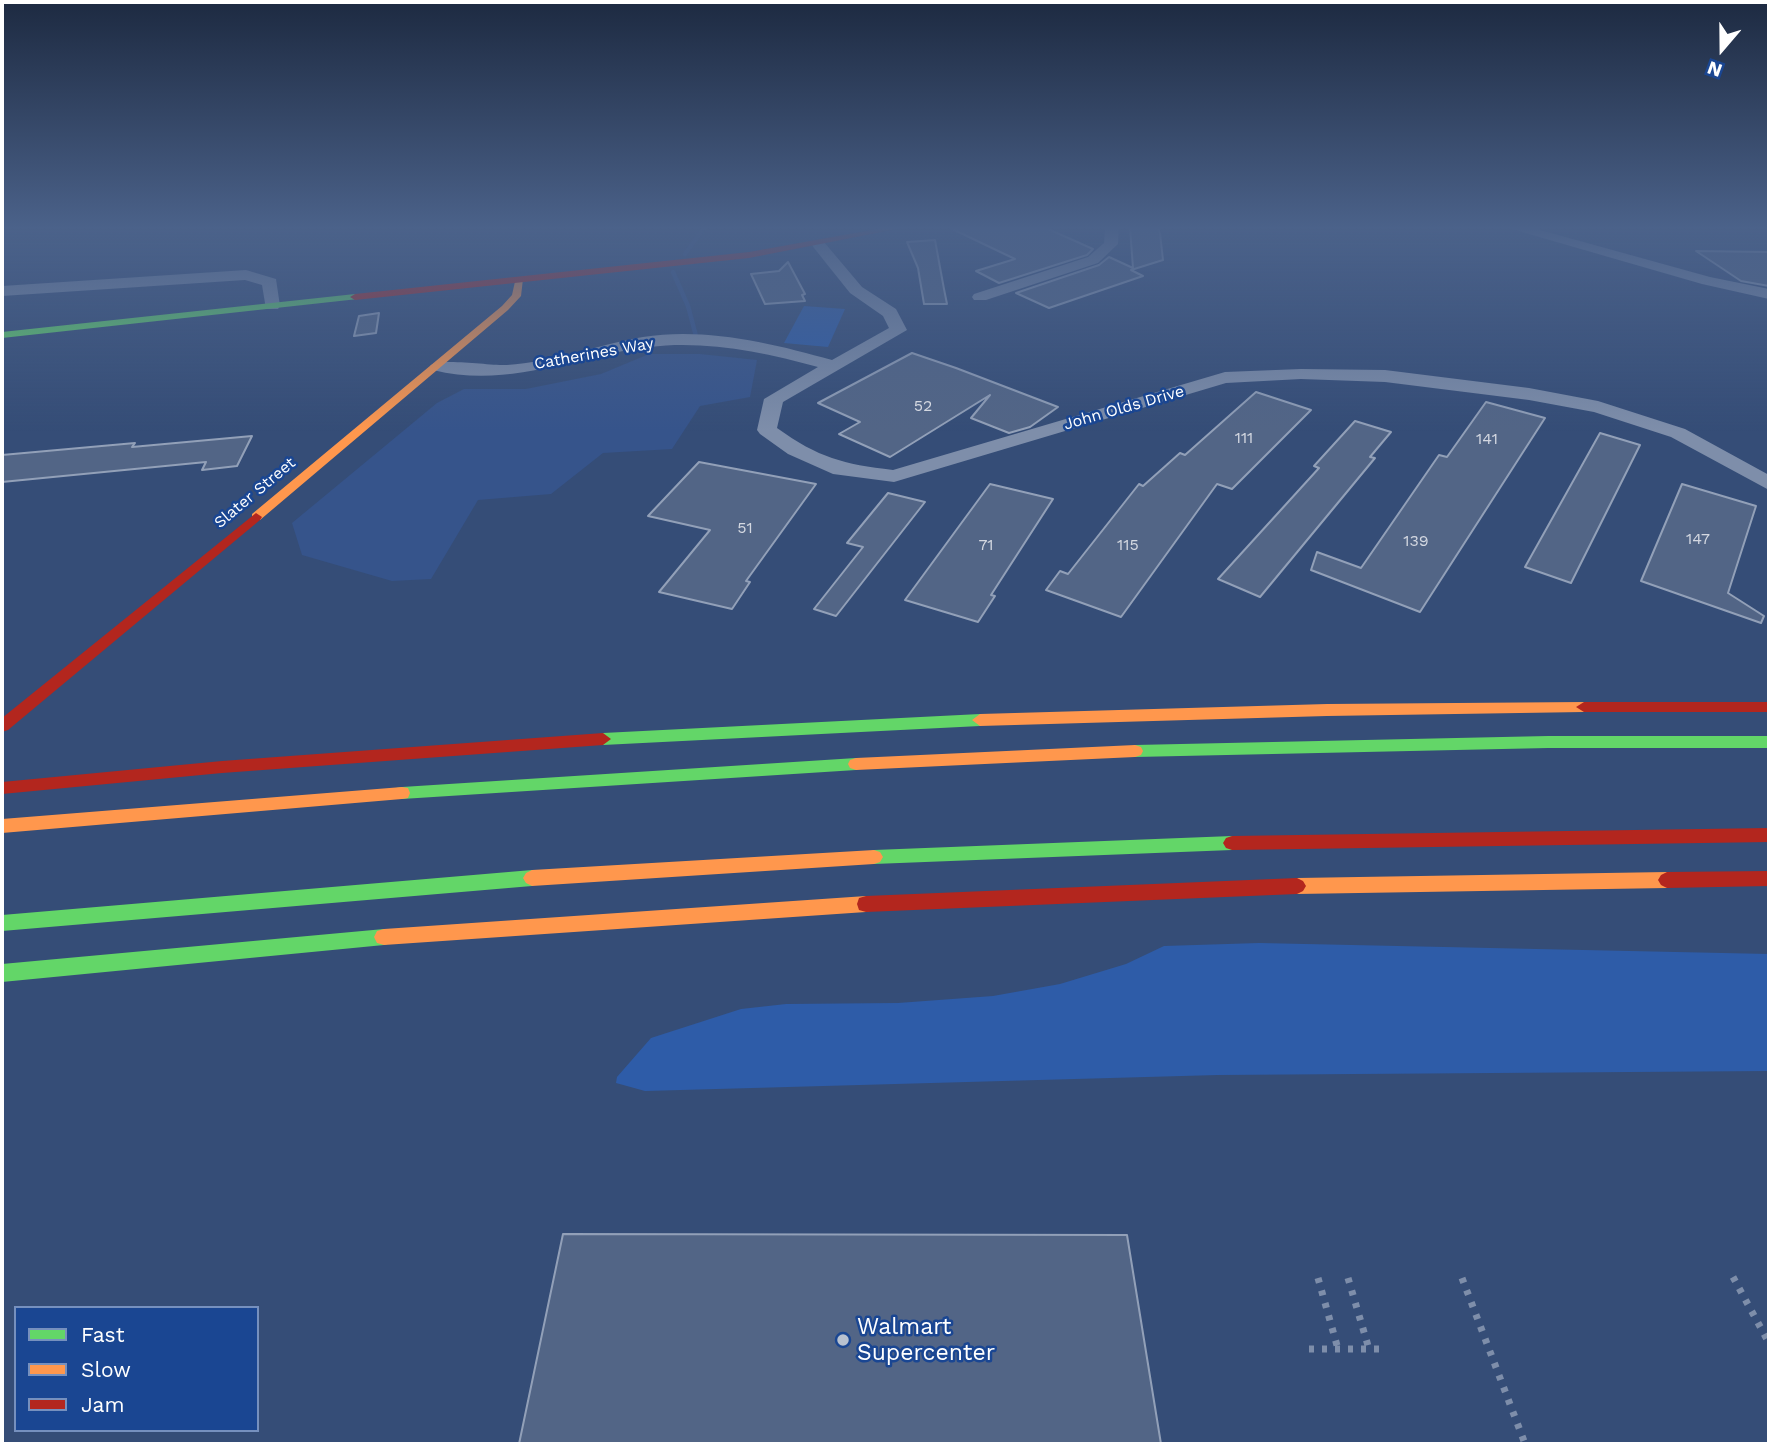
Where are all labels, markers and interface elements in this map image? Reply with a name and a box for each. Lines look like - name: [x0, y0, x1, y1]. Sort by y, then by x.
- north arrow: [1687, 14, 1757, 84]
- text: N: [1704, 56, 1725, 82]
- street label: Catherines Way: [533, 334, 655, 374]
- street label: John Olds Drive: [1062, 382, 1186, 434]
- house number: 52: [914, 396, 932, 416]
- house number: 111: [1235, 428, 1253, 448]
- house number: 141: [1476, 429, 1498, 449]
- street label: Slater Street: [211, 454, 299, 532]
- house number: 51: [737, 518, 753, 538]
- house number: 147: [1686, 529, 1710, 549]
- house number: 139: [1403, 531, 1429, 551]
- house number: 71: [978, 535, 994, 555]
- house number: 115: [1117, 535, 1139, 555]
- legend: [14, 1306, 259, 1432]
- place label: Walmart Supercenter: [857, 1313, 995, 1367]
- text: Fast: [81, 1322, 125, 1347]
- marker: Walmart Supercenter: [835, 1332, 851, 1348]
- text: Slow: [81, 1357, 131, 1382]
- text: Jam: [81, 1392, 124, 1417]

